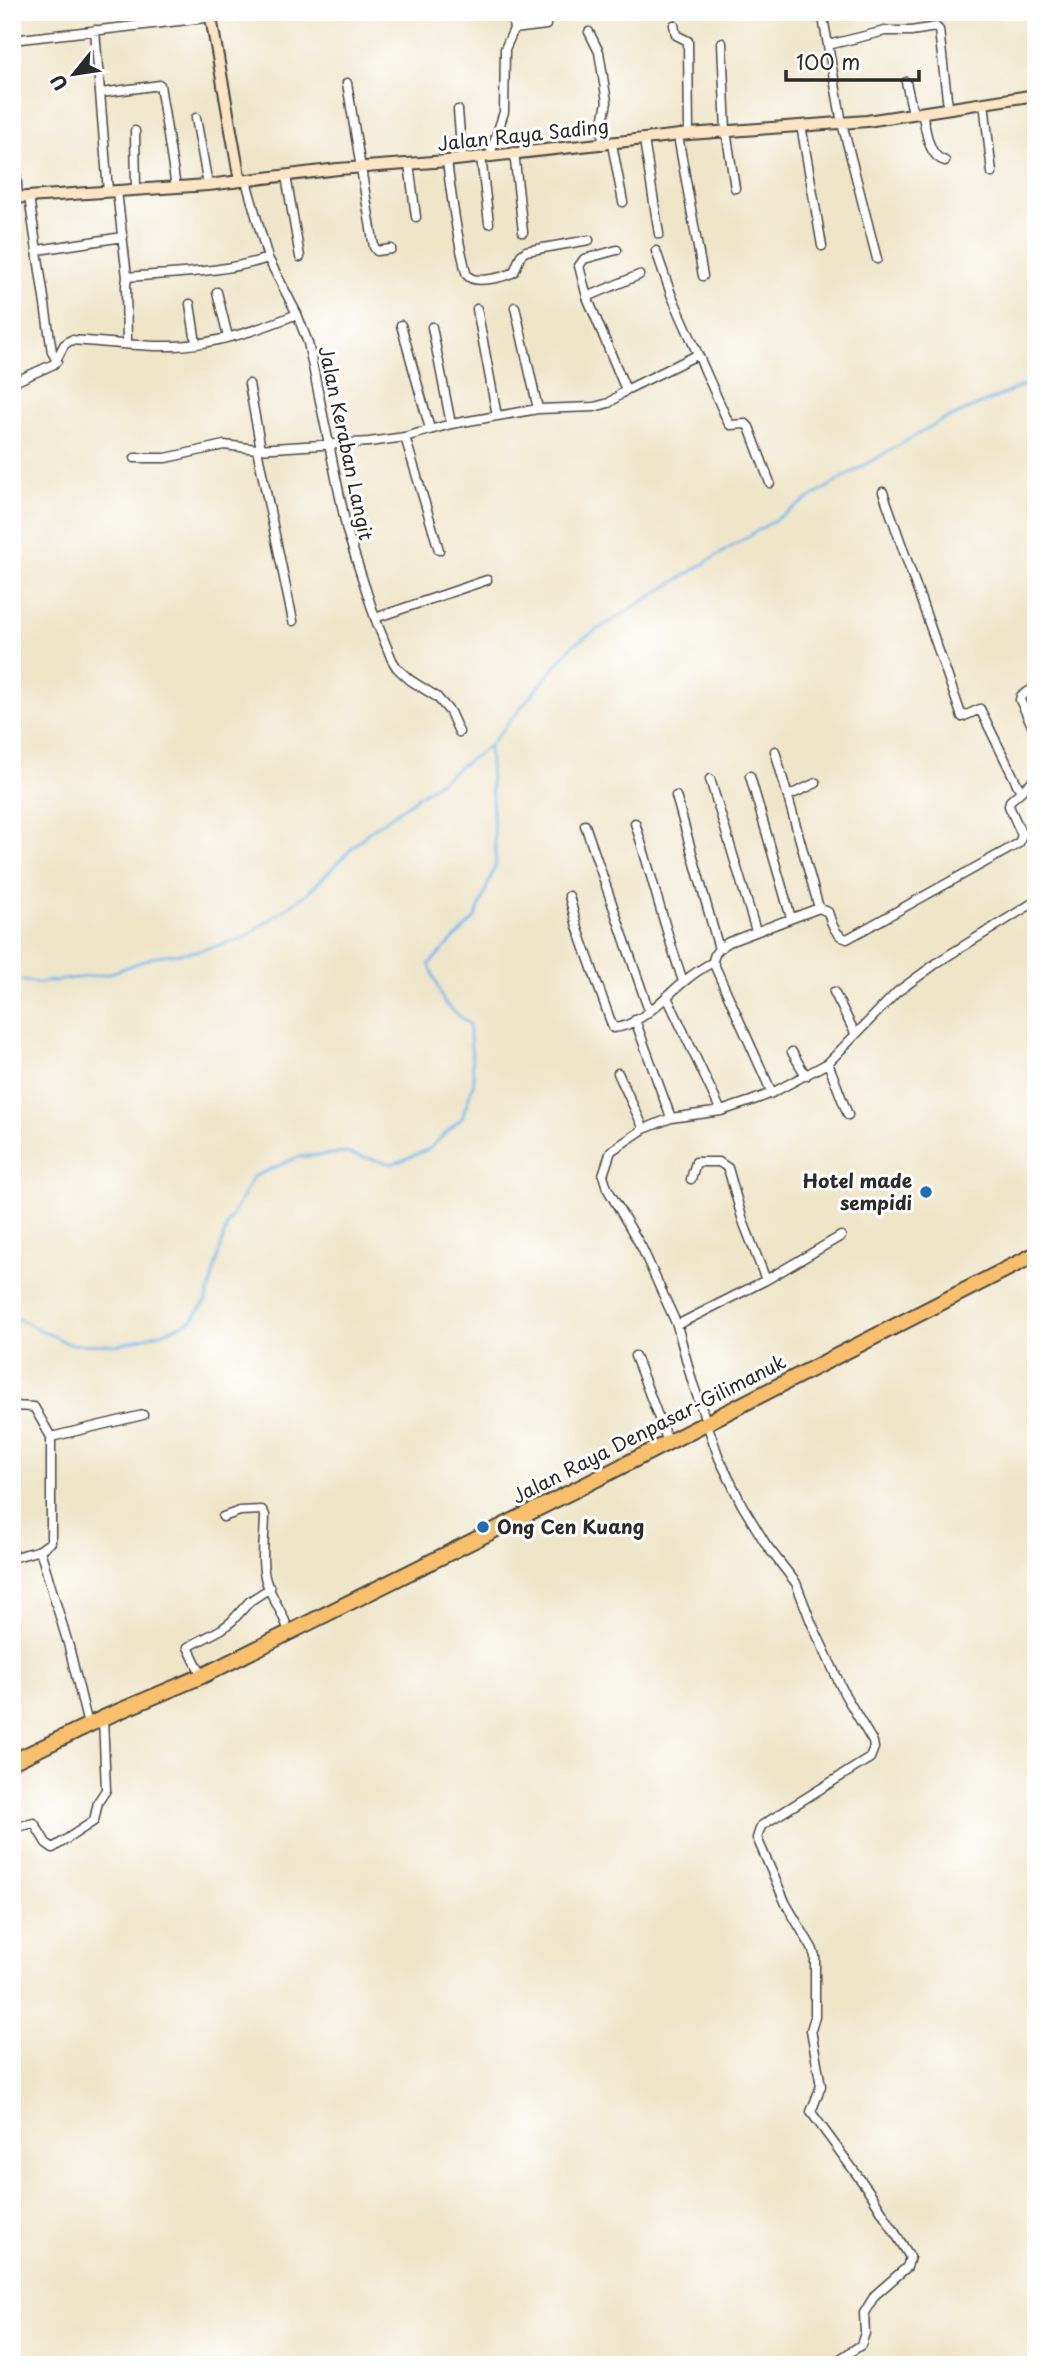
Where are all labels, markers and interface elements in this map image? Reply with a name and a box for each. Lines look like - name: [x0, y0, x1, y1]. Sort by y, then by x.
- north arrow: [38, 38, 108, 108]
- scale bar: [786, 38, 918, 82]
- text: 100 m: [796, 45, 860, 77]
- text: U: [43, 70, 74, 96]
- street label: Jalan Raya Sading: [436, 111, 610, 157]
- street label: Jalan Keraban Langit: [313, 343, 381, 543]
- place label: Hotel made sempidi: [802, 1166, 912, 1216]
- marker: Hotel made sempidi: [918, 1184, 934, 1200]
- street label: Jalan Raya Denpasar-Gilimanuk: [507, 1346, 791, 1510]
- place label: Ong Cen Kuang: [497, 1512, 644, 1540]
- marker: Ong Cen Kuang: [475, 1519, 491, 1535]

